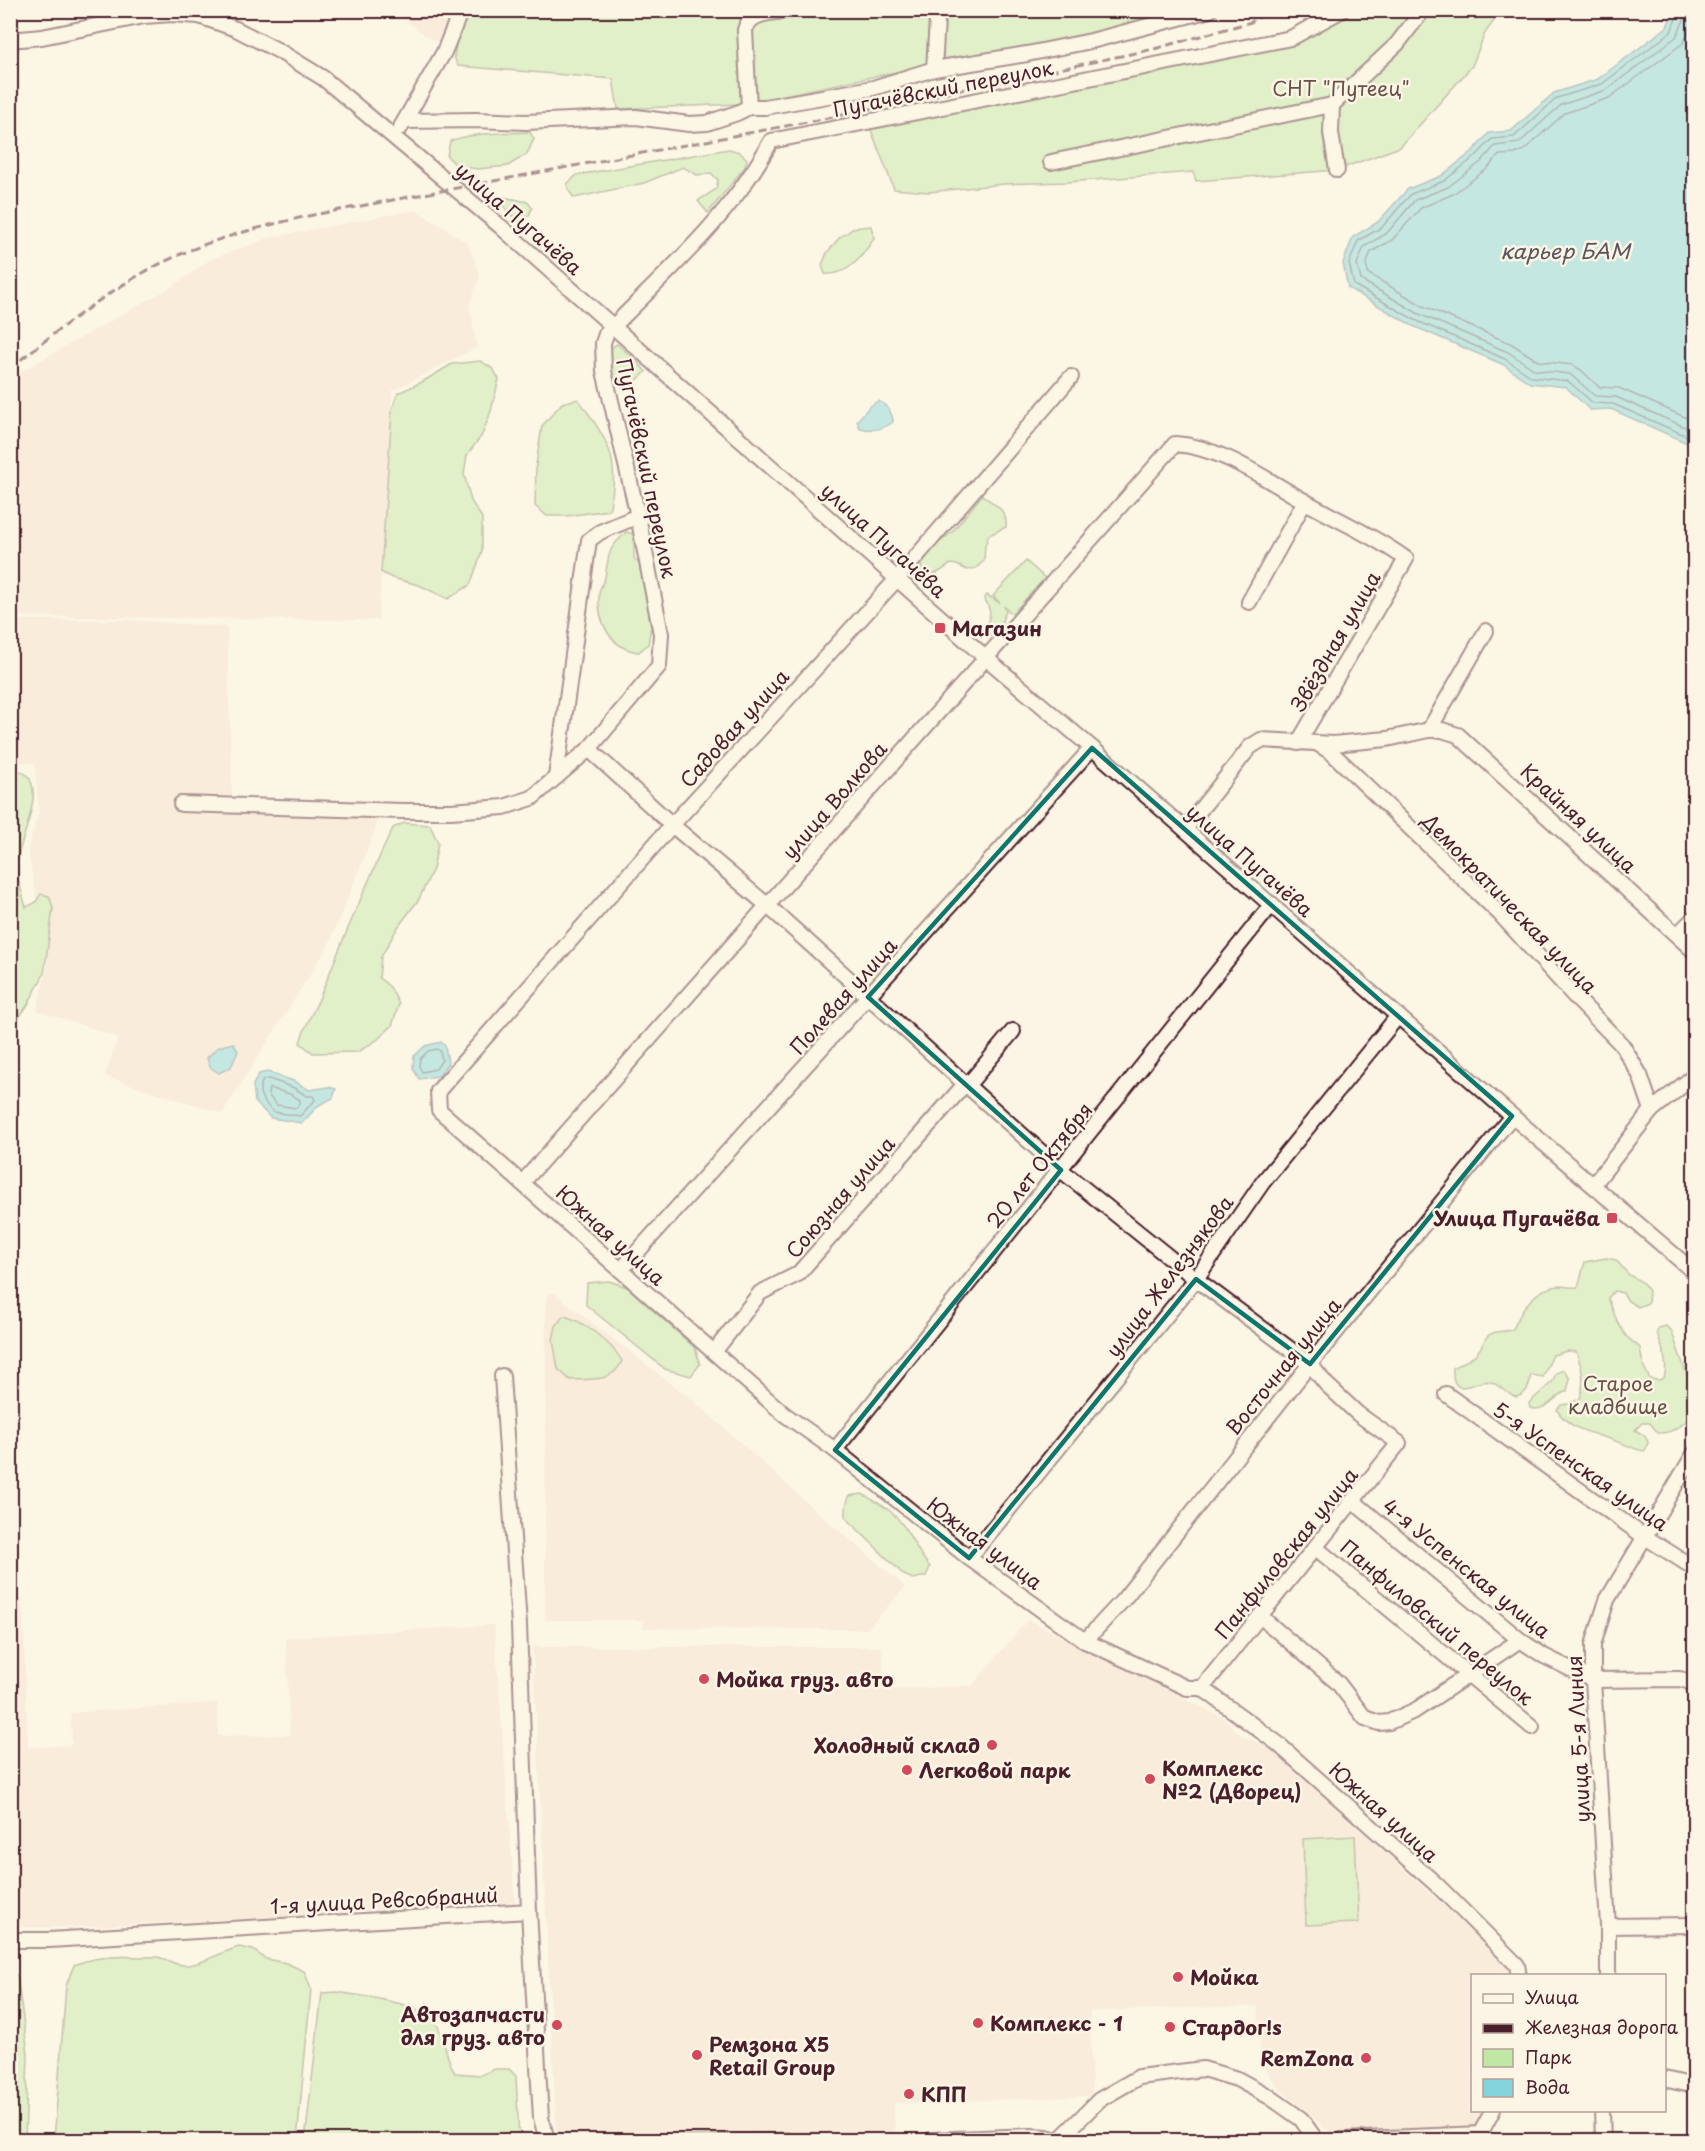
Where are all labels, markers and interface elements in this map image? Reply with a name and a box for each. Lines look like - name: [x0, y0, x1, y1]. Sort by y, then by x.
- street label: Пугачёвский переулок: [830, 52, 1056, 124]
- park label: СНТ "Путеец": [1272, 73, 1410, 103]
- street label: улица Пугачёва: [449, 154, 589, 282]
- water label: карьер БАМ: [1500, 234, 1632, 266]
- street label: Пугачёвский переулок: [609, 355, 685, 581]
- street label: улица Пугачёва: [815, 475, 954, 605]
- street label: Звёздная улица: [1283, 565, 1388, 717]
- place label: Магазин: [952, 613, 1042, 643]
- marker: Магазин: [933, 621, 947, 635]
- street label: Садовая улица: [673, 662, 796, 794]
- street label: улица Волкова: [774, 734, 894, 865]
- street label: Крайняя улица: [1514, 756, 1644, 880]
- street label: улица Пугачёва: [1180, 796, 1320, 924]
- street label: Демократическая улица: [1415, 805, 1605, 1000]
- street label: Полевая улица: [782, 931, 904, 1061]
- street label: 20 лет Октября: [979, 1096, 1099, 1234]
- street label: Союзная улица: [779, 1129, 902, 1265]
- street label: Южная улица: [550, 1178, 672, 1292]
- street label: улица Железнякова: [1098, 1188, 1240, 1363]
- place label: Улица Пугачёва: [1432, 1203, 1600, 1233]
- marker: Улица Пугачёва: [1605, 1211, 1619, 1225]
- street label: Восточная улица: [1218, 1291, 1348, 1441]
- park label: Старое кладбище: [1568, 1368, 1668, 1421]
- street label: 5-я Успенская улица: [1487, 1394, 1675, 1538]
- street label: Панфиловская улица: [1207, 1460, 1365, 1645]
- street label: Южная улица: [921, 1490, 1049, 1597]
- street label: 4-я Успенская улица: [1377, 1491, 1558, 1645]
- street label: Панфиловский переулок: [1334, 1532, 1540, 1712]
- street label: улица 5-я Линия: [1559, 1655, 1597, 1823]
- place label: Мойка груз. авто: [716, 1664, 894, 1694]
- marker: Мойка груз. авто: [697, 1672, 711, 1686]
- place label: Холодный склад: [814, 1730, 980, 1760]
- marker: Холодный склад: [985, 1738, 999, 1752]
- place label: Комплекс №2 (Дворец): [1162, 1753, 1301, 1806]
- place label: Легковой парк: [919, 1755, 1071, 1785]
- street label: Южная улица: [1323, 1755, 1445, 1869]
- marker: Легковой парк: [900, 1763, 914, 1777]
- marker: Комплекс №2 (Дворец): [1143, 1772, 1157, 1786]
- street label: 1-я улица Ревсобраний: [269, 1879, 499, 1921]
- place label: Мойка: [1190, 1962, 1259, 1992]
- marker: Мойка: [1171, 1970, 1185, 1984]
- legend: [1471, 1974, 1666, 2112]
- text: Улица: [1525, 1983, 1579, 2010]
- place label: Автозапчасти для груз. авто: [401, 1999, 545, 2052]
- place label: Комплекс - 1: [990, 2008, 1123, 2038]
- place label: Стардог!s: [1182, 2012, 1282, 2042]
- text: Железная дорога: [1525, 2013, 1679, 2040]
- marker: Комплекс - 1: [971, 2016, 985, 2030]
- marker: Автозапчасти для груз. авто: [550, 2018, 564, 2032]
- marker: Стардог!s: [1163, 2020, 1177, 2034]
- place label: Ремзона X5 Retail Group: [709, 2029, 835, 2082]
- place label: RemZona: [1260, 2043, 1354, 2073]
- text: Парк: [1525, 2043, 1572, 2070]
- marker: Ремзона X5 Retail Group: [690, 2048, 704, 2062]
- marker: RemZona: [1359, 2051, 1373, 2065]
- text: Вода: [1525, 2073, 1570, 2100]
- place label: КПП: [921, 2079, 967, 2109]
- marker: КПП: [902, 2087, 916, 2101]

